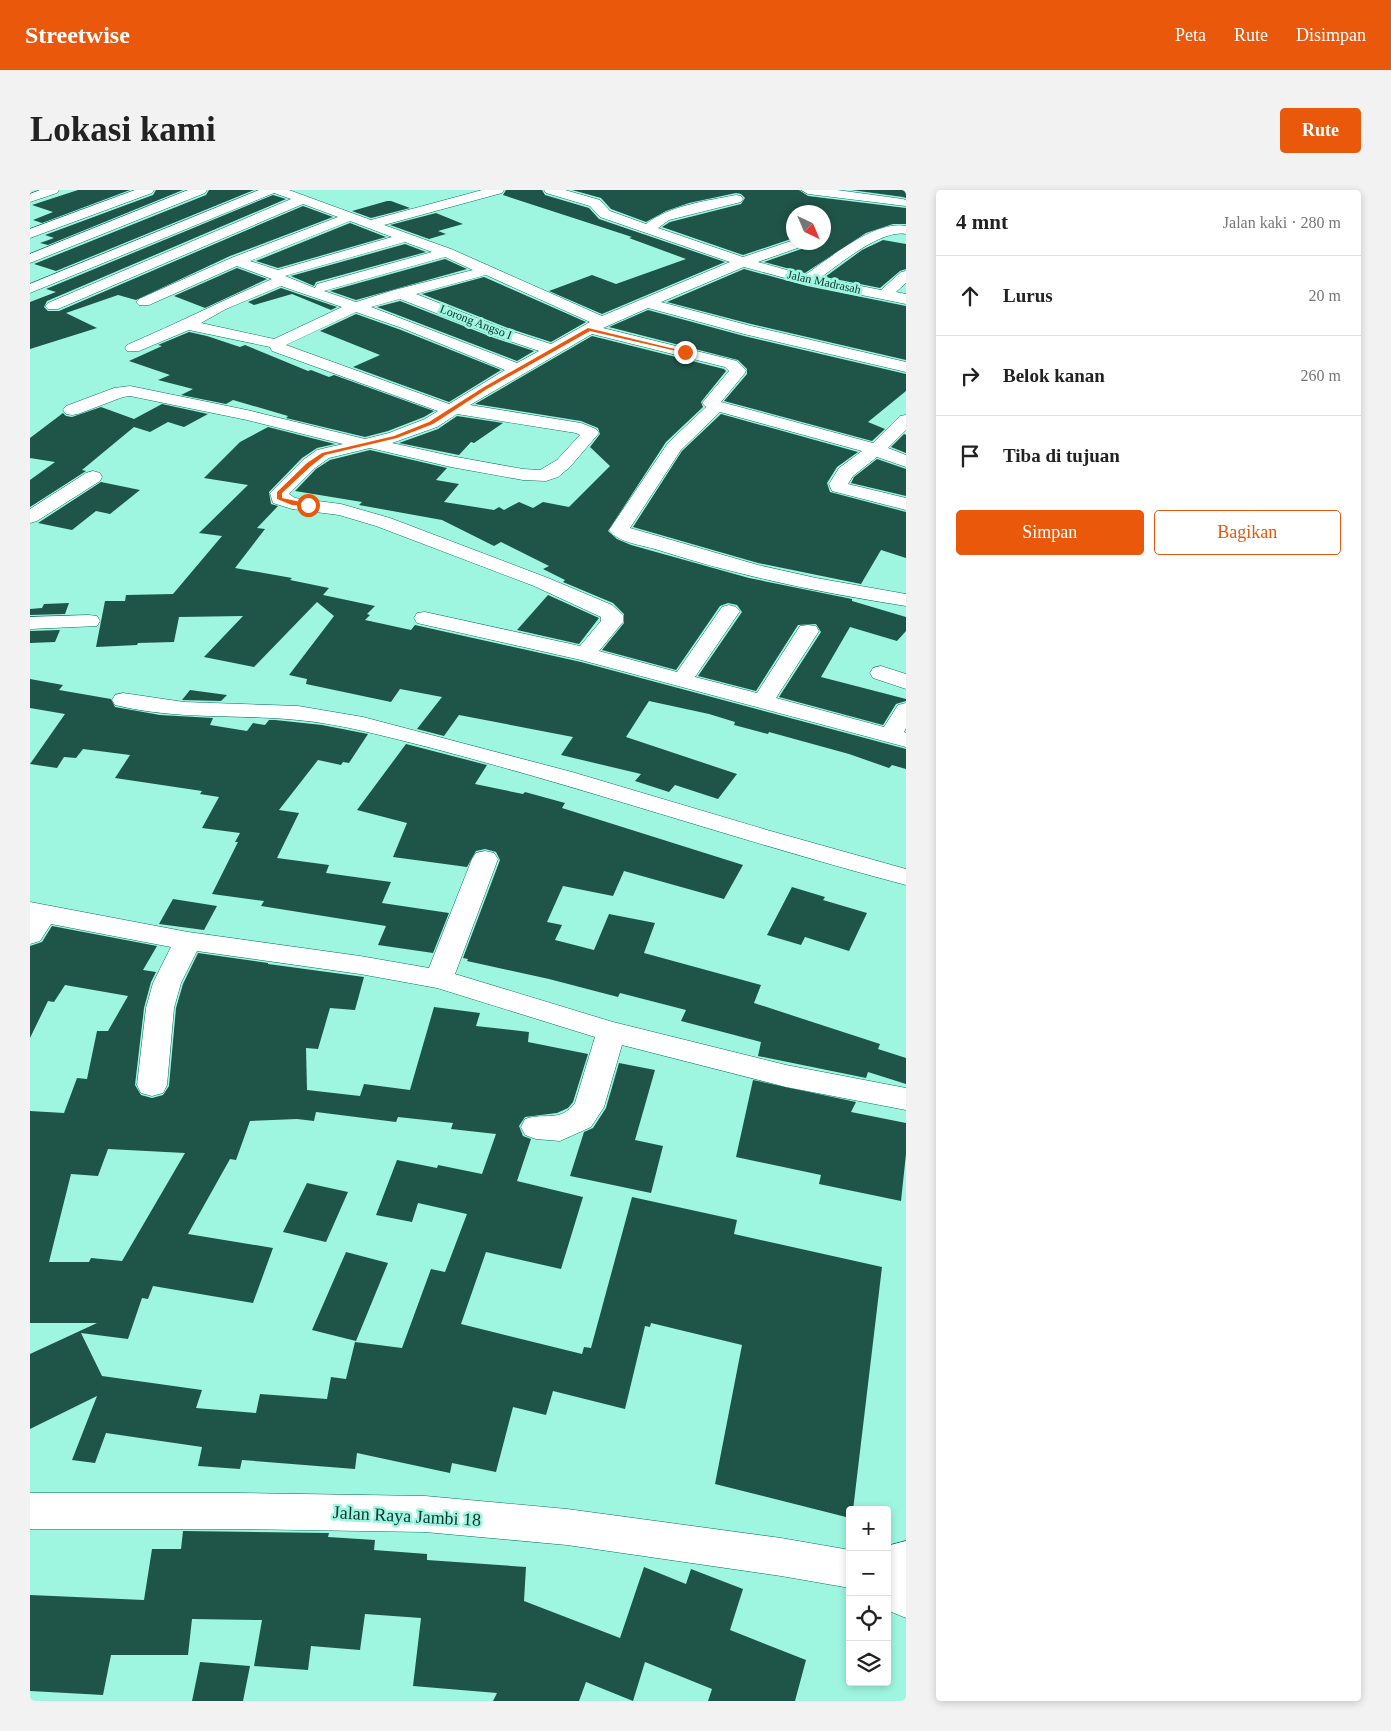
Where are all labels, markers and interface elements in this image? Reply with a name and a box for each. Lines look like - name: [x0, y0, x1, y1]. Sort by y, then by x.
- text: Streetwise: [25, 22, 130, 48]
- text: Peta: [1175, 25, 1206, 45]
- text: Rute: [1234, 25, 1268, 45]
- text: Disimpan: [1296, 25, 1366, 45]
- button: Rute: [1280, 108, 1361, 153]
- text: Lokasi kami: [30, 110, 216, 149]
- north arrow: [786, 205, 831, 250]
- text: 4 mnt: [956, 210, 1008, 234]
- text: Jalan kaki · 280 m: [1223, 214, 1341, 231]
- street label: Jalan Madrasah: [786, 267, 862, 297]
- icon: ahead: [956, 282, 984, 310]
- text: Lurus: [1003, 285, 1053, 306]
- text: 20 m: [1309, 287, 1341, 304]
- street label: Lorong Angso I: [438, 302, 514, 342]
- route end: [674, 341, 697, 364]
- icon: right: [956, 362, 984, 390]
- text: Belok kanan: [1003, 365, 1105, 386]
- text: 260 m: [1301, 367, 1341, 384]
- icon: arrive: [956, 442, 984, 470]
- text: Tiba di tujuan: [1003, 445, 1120, 466]
- route start: [297, 494, 320, 517]
- button: Simpan: [956, 510, 1144, 555]
- button: Bagikan: [1154, 510, 1341, 555]
- street label: Jalan Raya Jambi 18: [332, 1502, 482, 1530]
- map controls: [846, 1506, 891, 1686]
- button: +: [846, 1506, 891, 1551]
- button: −: [846, 1551, 891, 1596]
- button: locate: [846, 1596, 891, 1641]
- button: layers: [846, 1641, 891, 1686]

